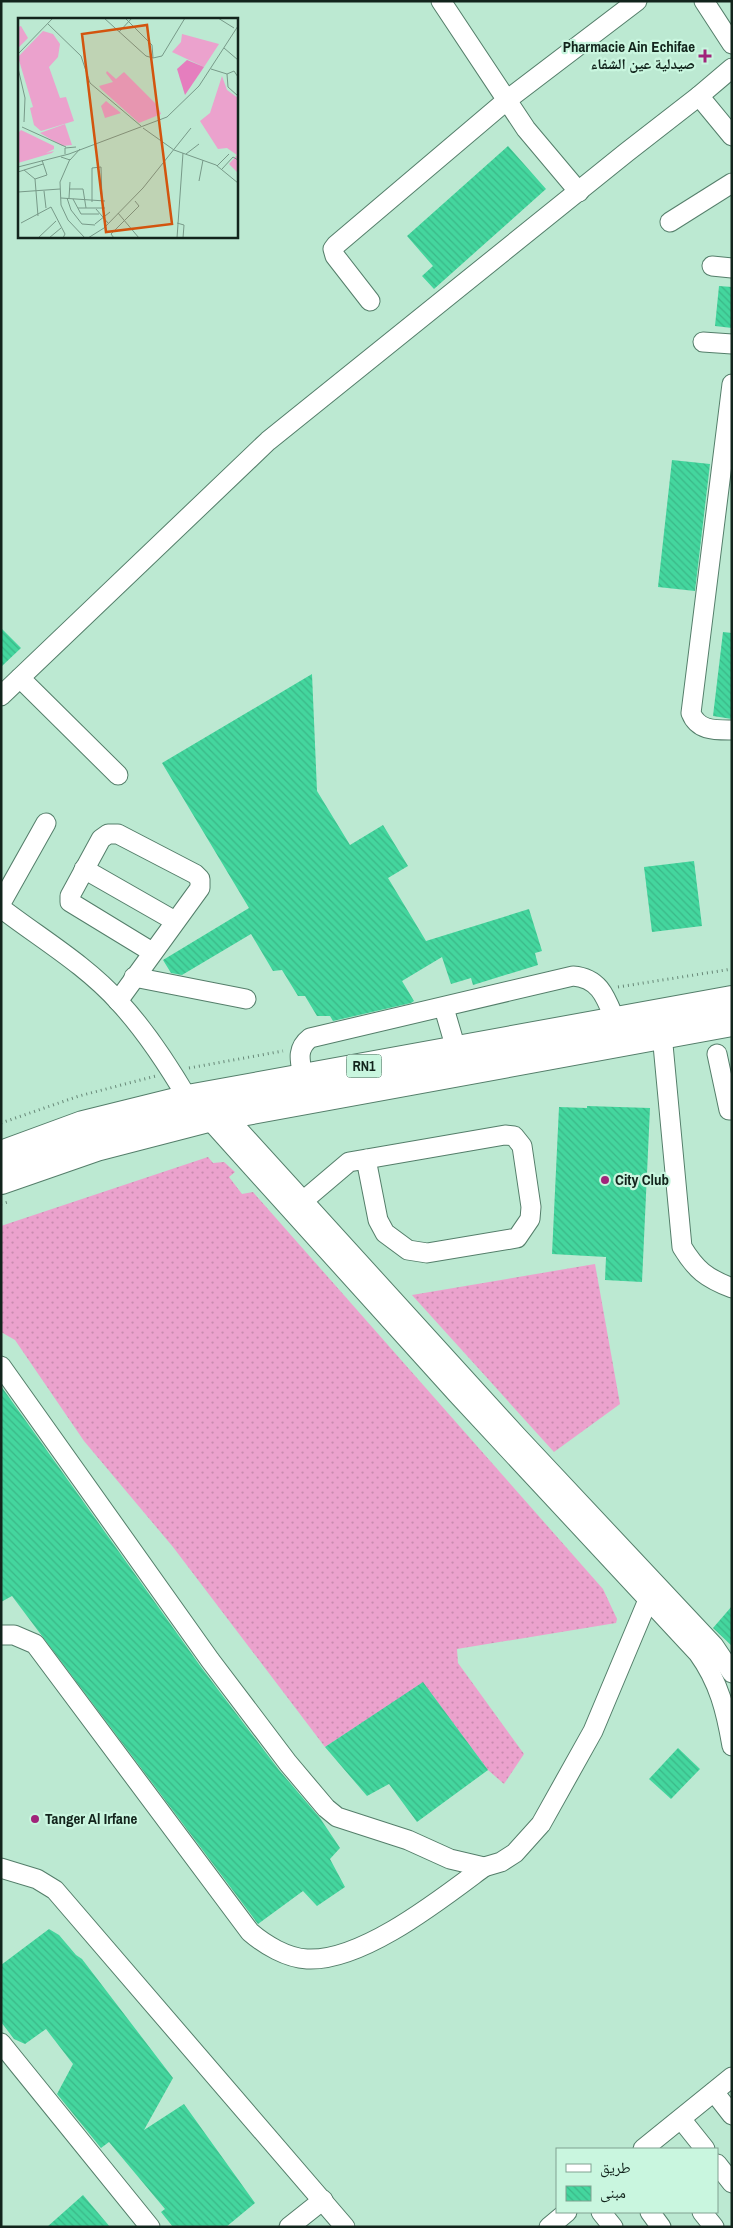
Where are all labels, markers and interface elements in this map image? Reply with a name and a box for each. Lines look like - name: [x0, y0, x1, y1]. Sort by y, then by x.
- inset map: [18, 18, 238, 238]
- place label: Pharmacie Ain Echifae صيدلية عين الشفاء: [563, 36, 695, 74]
- marker: Pharmacie Ain Echifae صيدلية عين الشفاء: [699, 50, 711, 62]
- road number: RN1: [346, 1054, 382, 1078]
- place label: City Club: [615, 1169, 669, 1190]
- marker: City Club: [599, 1174, 611, 1186]
- place label: Tanger Al Irfane: [45, 1808, 137, 1829]
- marker: Tanger Al Irfane: [29, 1813, 41, 1825]
- legend: [556, 2148, 718, 2213]
- text: طريق: [600, 2157, 631, 2178]
- text: مبنى: [600, 2182, 626, 2203]

